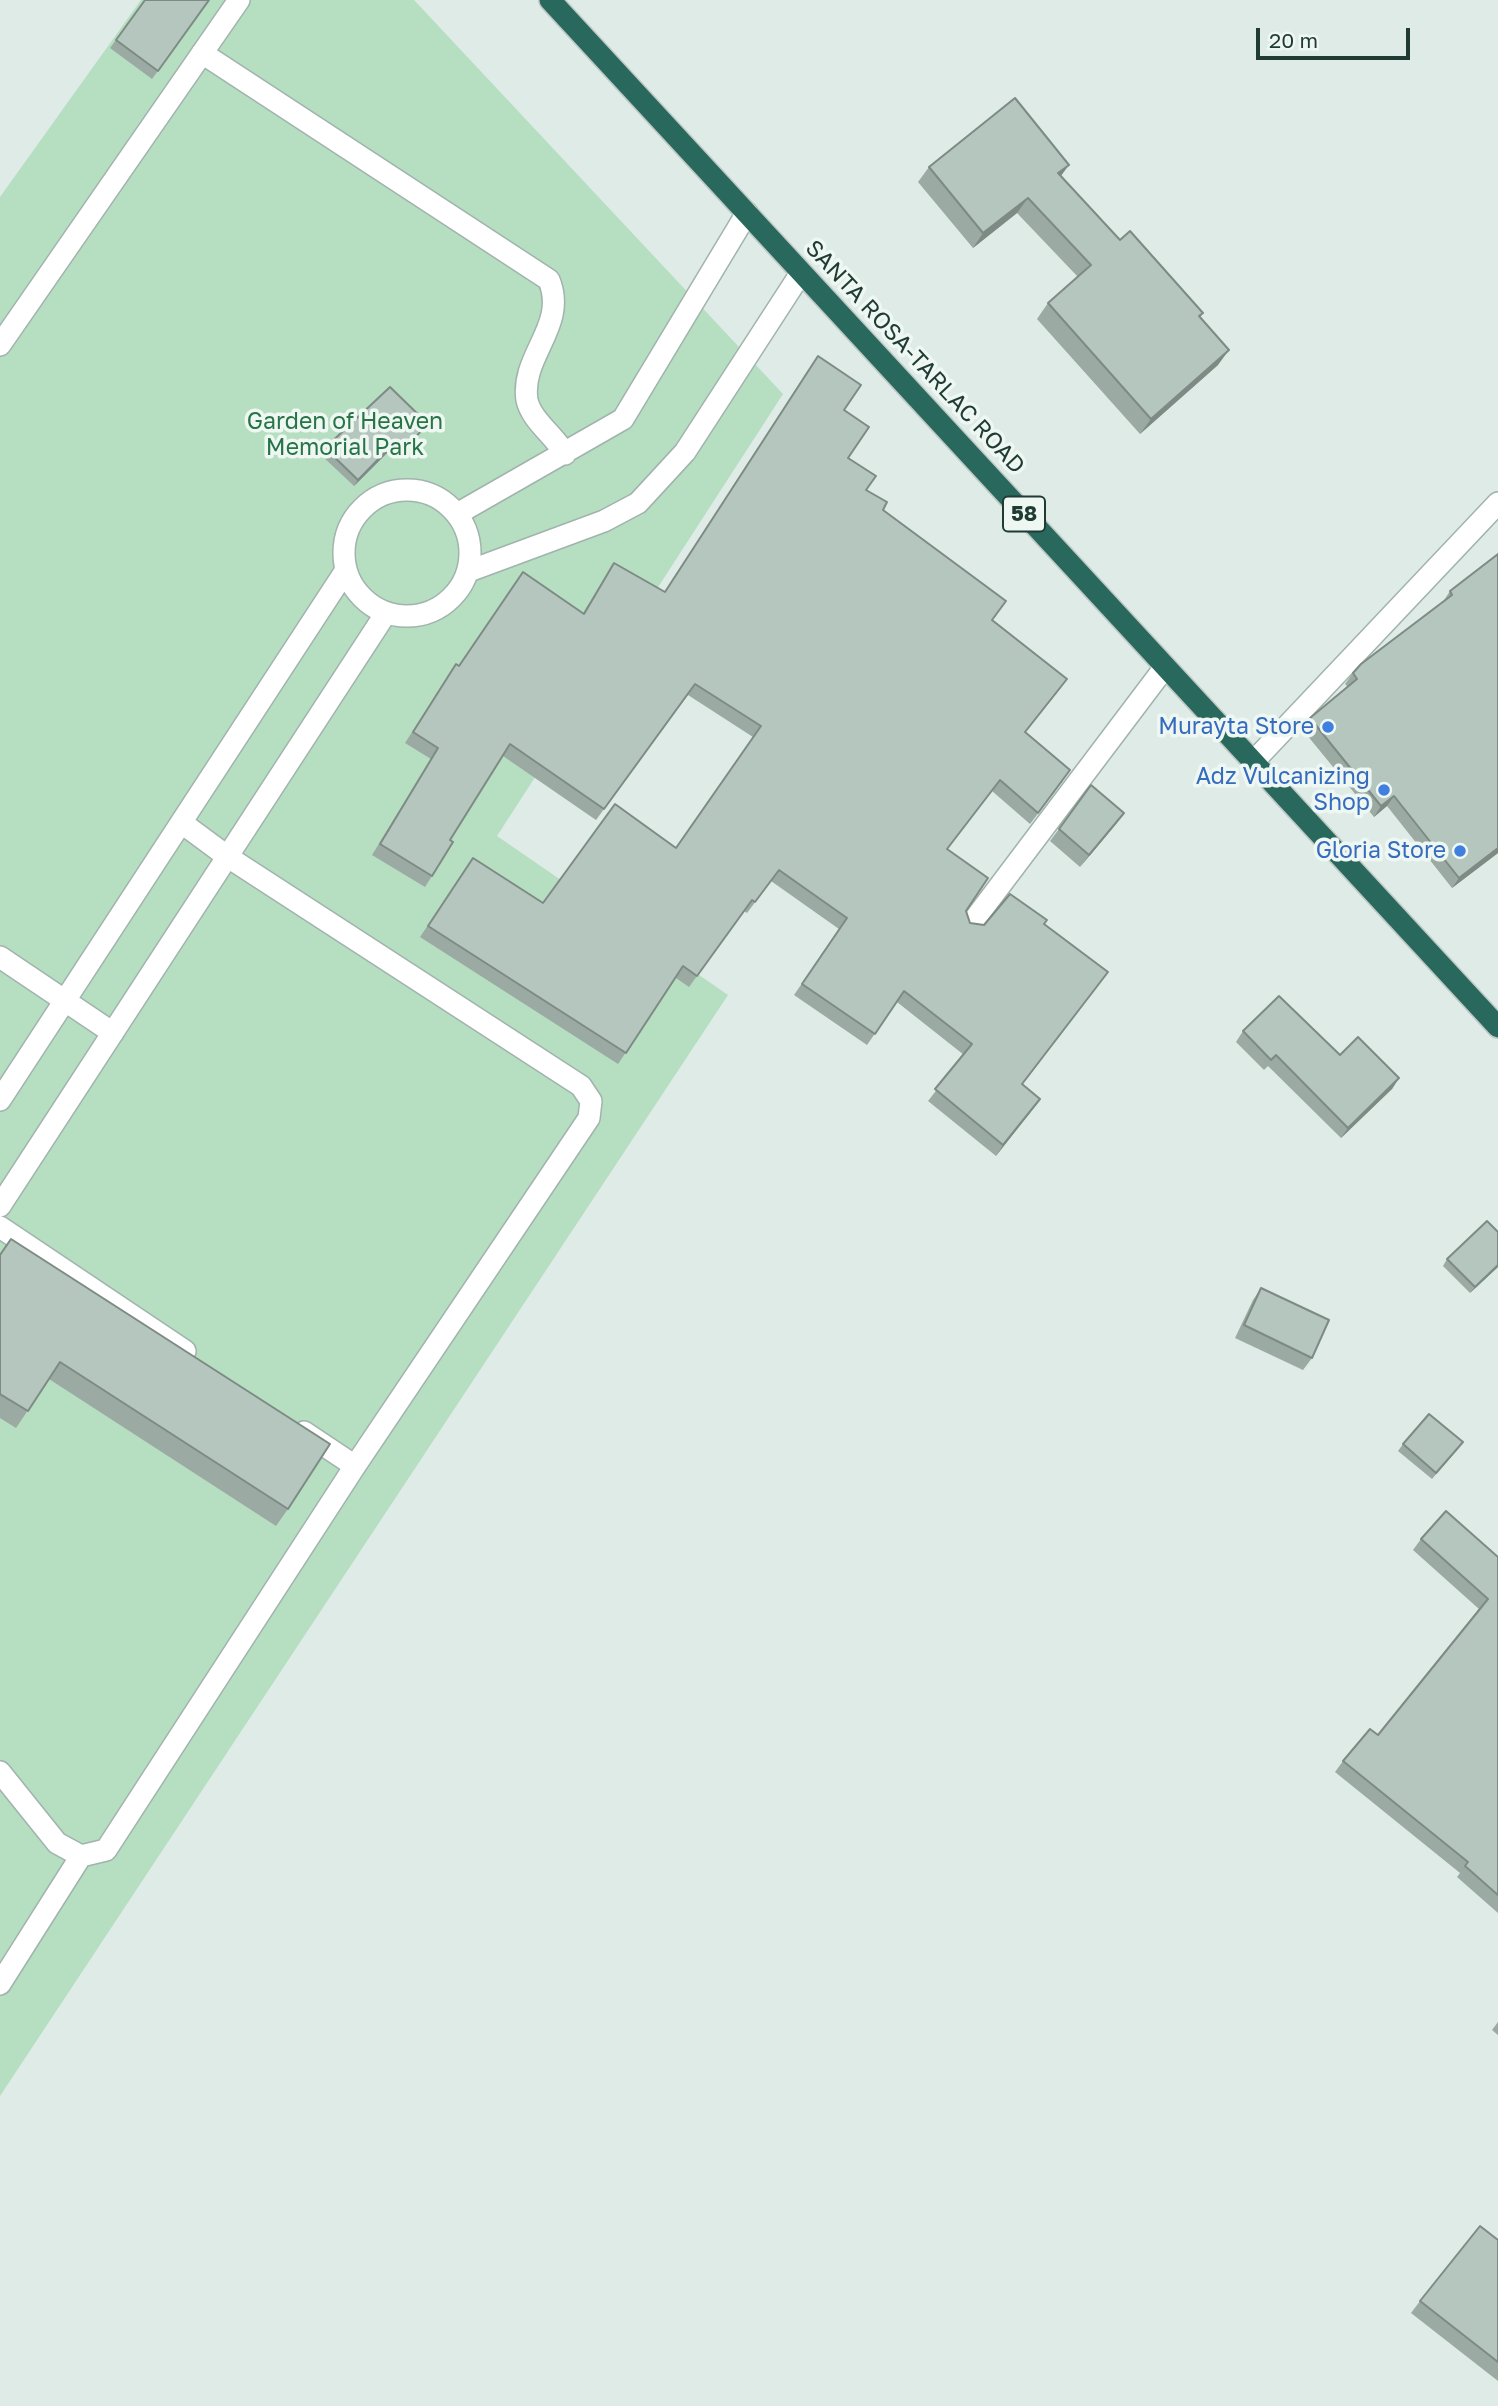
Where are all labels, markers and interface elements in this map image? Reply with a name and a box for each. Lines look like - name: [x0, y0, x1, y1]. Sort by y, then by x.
- scale bar: [1260, 14, 1414, 58]
- text: 20 m: [1269, 27, 1318, 53]
- street label: SANTA ROSA-TARLAC ROAD: [800, 235, 1030, 479]
- park label: Garden of Heaven Memorial Park: [247, 408, 443, 462]
- road number: 58: [1003, 496, 1045, 532]
- place label: Murayta Store: [1158, 713, 1314, 741]
- marker: Murayta Store: [1320, 719, 1336, 735]
- place label: Adz Vulcanizing Shop: [1196, 763, 1370, 817]
- marker: Adz Vulcanizing Shop: [1376, 782, 1392, 798]
- place label: Gloria Store: [1316, 837, 1446, 865]
- marker: Gloria Store: [1452, 843, 1468, 859]

